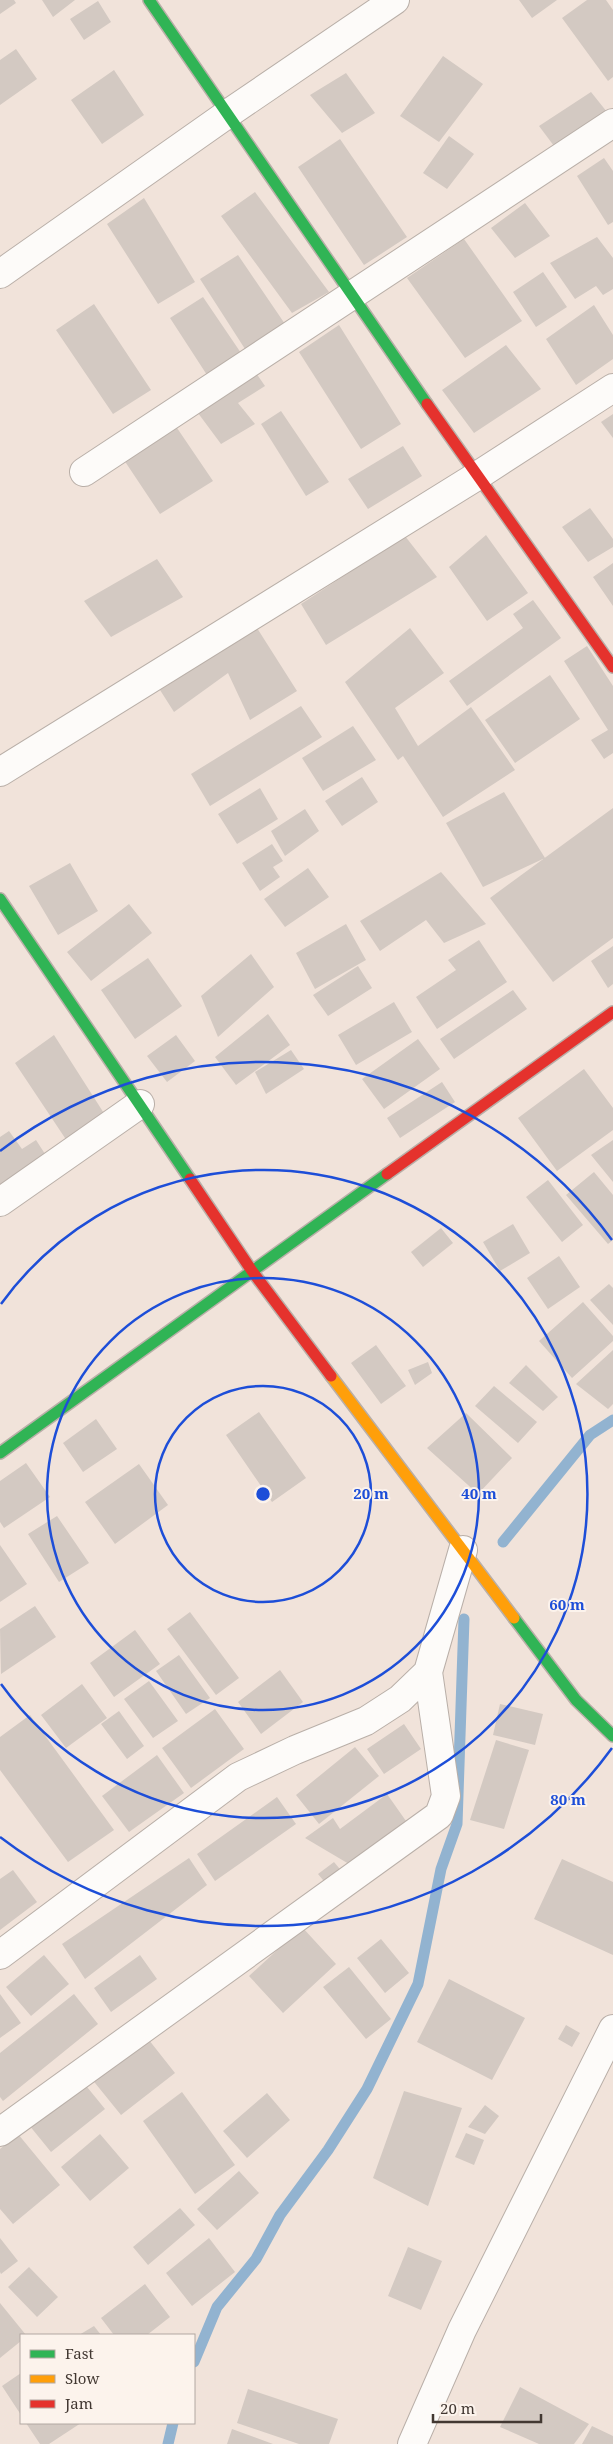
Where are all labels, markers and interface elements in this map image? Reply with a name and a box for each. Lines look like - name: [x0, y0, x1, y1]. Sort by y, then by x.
- text: 20 m: [353, 1483, 389, 1503]
- text: 40 m: [461, 1483, 497, 1503]
- centre of rings: [254, 1485, 272, 1503]
- text: 60 m: [549, 1594, 585, 1614]
- text: 80 m: [550, 1789, 586, 1809]
- legend: [20, 2334, 195, 2424]
- text: Fast: [65, 2343, 94, 2363]
- text: Slow: [65, 2368, 99, 2388]
- scale bar: [433, 2392, 540, 2424]
- text: Jam: [64, 2393, 93, 2413]
- text: 20 m: [440, 2398, 475, 2418]

